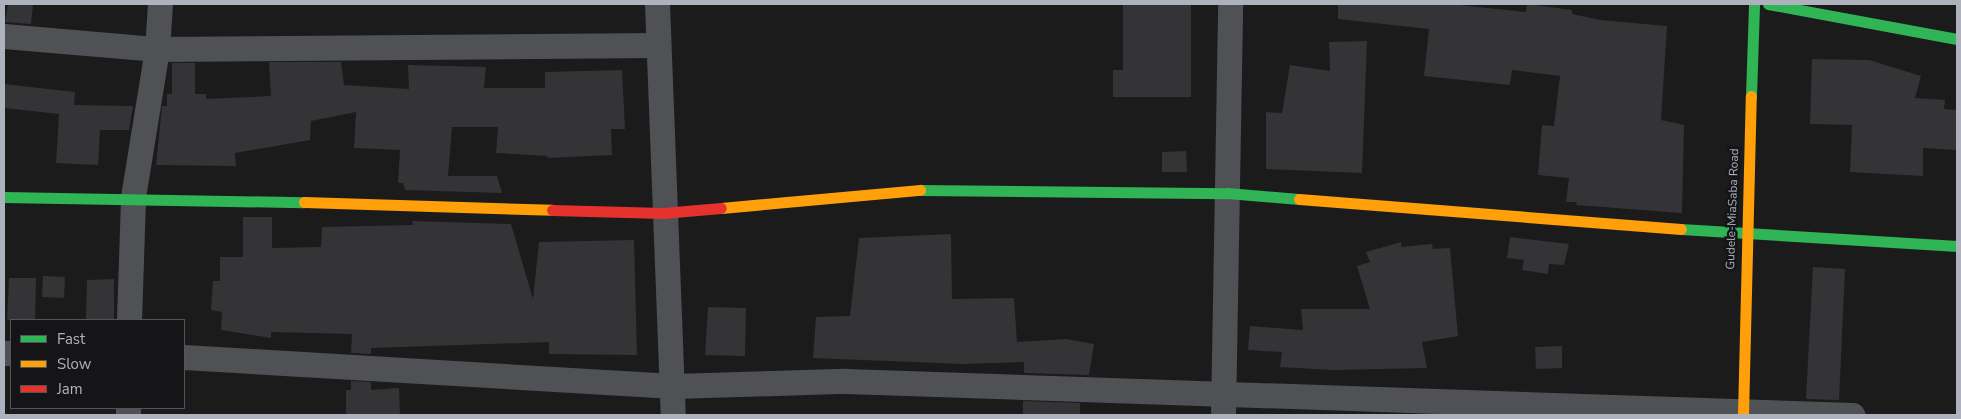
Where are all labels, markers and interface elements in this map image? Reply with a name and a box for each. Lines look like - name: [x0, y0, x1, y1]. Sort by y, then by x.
- street label: Gudele-MiaSaba Road: [1724, 148, 1742, 270]
- legend: [10, 319, 185, 409]
- text: Fast: [57, 329, 85, 349]
- text: Slow: [57, 354, 91, 374]
- text: Jam: [57, 379, 83, 399]

